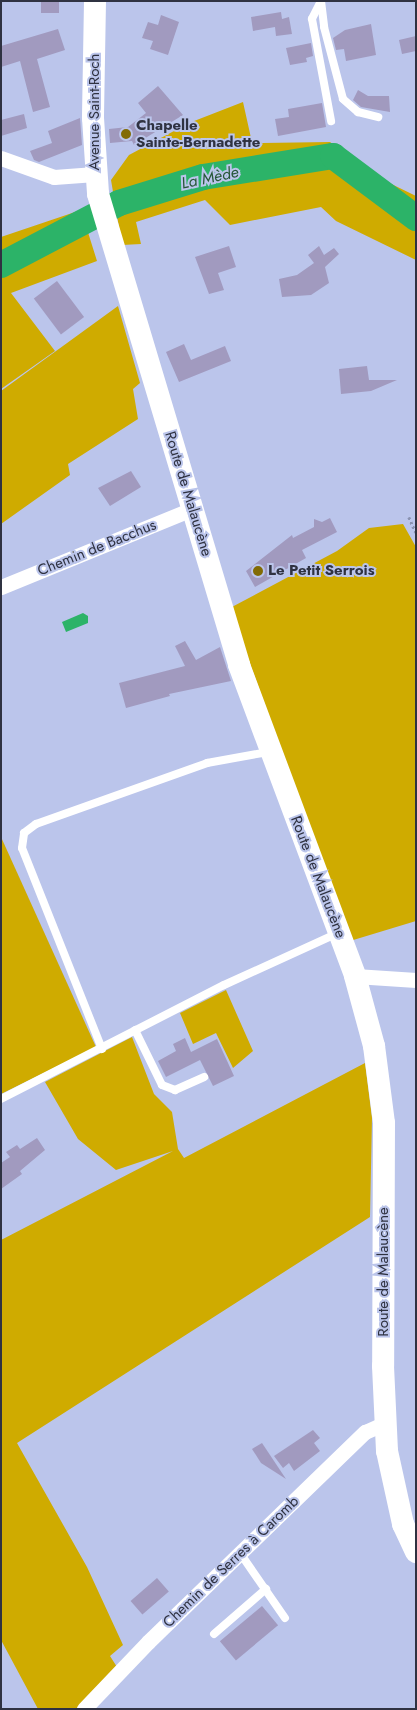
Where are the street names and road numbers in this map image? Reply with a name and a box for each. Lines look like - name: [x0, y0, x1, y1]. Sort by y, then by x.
- street label: Avenue Saint-Roch: [86, 54, 104, 170]
- street label: Route de Malaucène: [160, 429, 216, 559]
- street label: Chemin de Bacchus: [35, 516, 159, 580]
- street label: Route de Malaucène: [286, 813, 350, 941]
- street label: Route de Malaucène: [375, 1207, 393, 1337]
- street label: Chemin de Serres à Caromb: [159, 1492, 303, 1632]

